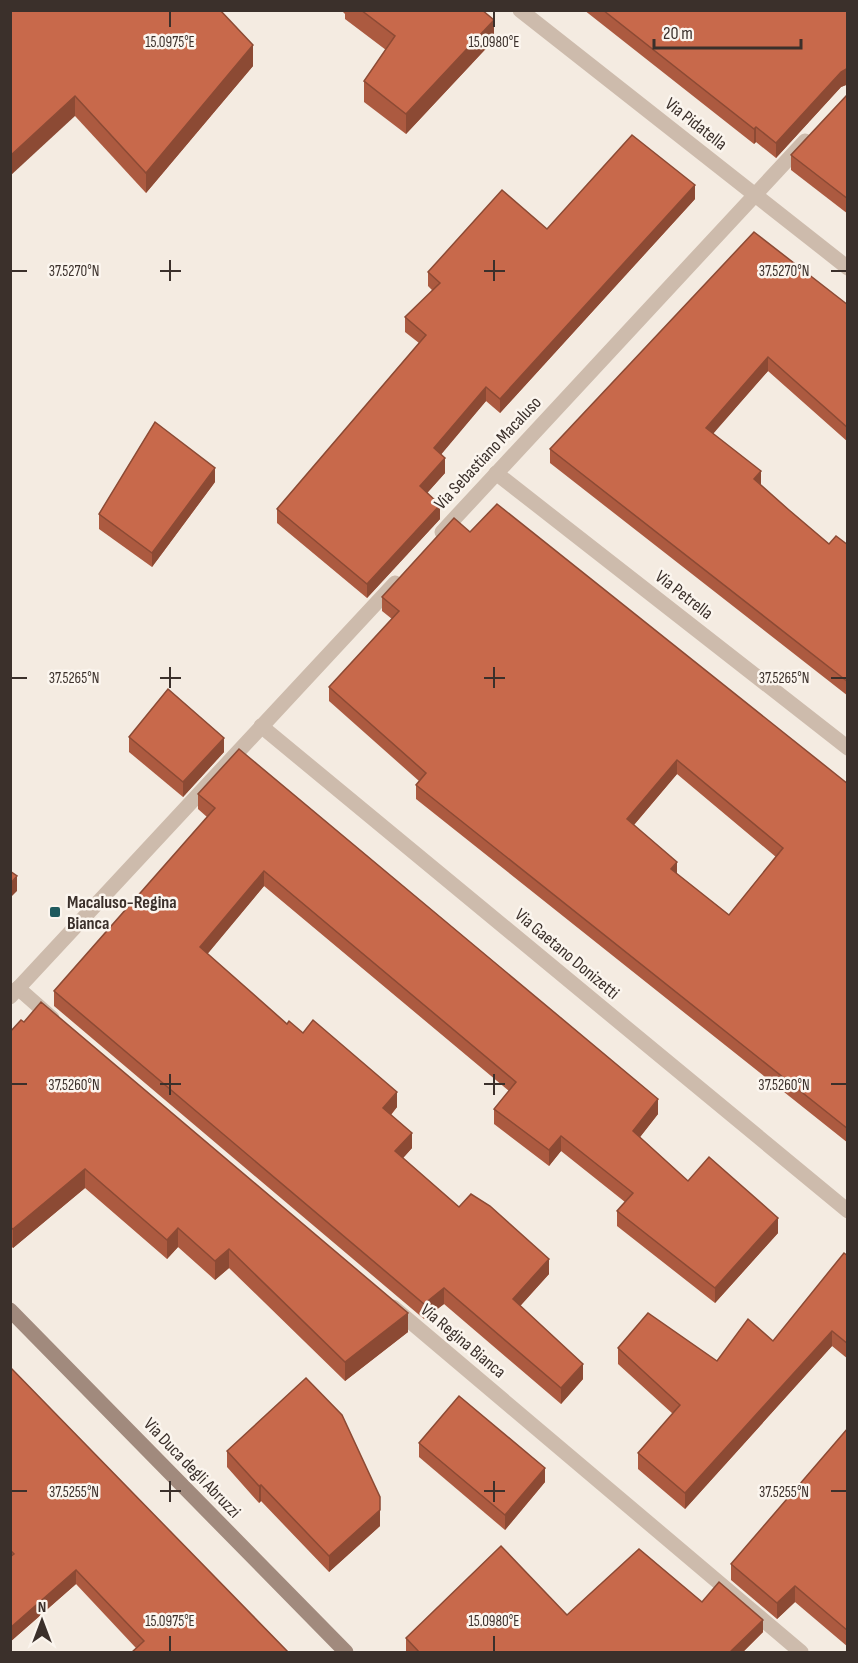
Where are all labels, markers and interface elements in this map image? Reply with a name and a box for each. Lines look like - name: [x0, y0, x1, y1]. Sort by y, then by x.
- scale bar: [654, 12, 801, 50]
- text: 20 m: [663, 23, 693, 44]
- text: 15.0975°E: [145, 33, 195, 52]
- text: 15.0980°E: [469, 33, 519, 52]
- street label: Via Pidatella: [661, 93, 731, 155]
- text: 37.5270°N: [49, 262, 99, 281]
- text: 37.5270°N: [759, 262, 809, 281]
- street label: Via Sebastiano Macaluso: [430, 392, 546, 514]
- street label: Via Petrella: [651, 566, 717, 624]
- text: 37.5265°N: [49, 669, 99, 688]
- text: 37.5265°N: [759, 669, 809, 688]
- place label: Macaluso-Regina Bianca: [67, 892, 177, 934]
- street label: Via Gaetano Donizetti: [511, 904, 623, 1004]
- marker: Macaluso-Regina Bianca: [48, 905, 62, 919]
- text: 37.5260°N: [48, 1076, 100, 1095]
- text: 37.5260°N: [758, 1076, 810, 1095]
- street label: Via Regina Bianca: [416, 1299, 510, 1383]
- street label: Via Duca degli Abruzzi: [139, 1414, 245, 1522]
- text: 37.5255°N: [49, 1483, 99, 1502]
- text: 37.5255°N: [759, 1483, 809, 1502]
- north arrow: [12, 1591, 72, 1651]
- text: N: [38, 1598, 46, 1617]
- text: 15.0975°E: [145, 1612, 195, 1631]
- text: 15.0980°E: [469, 1612, 519, 1631]

